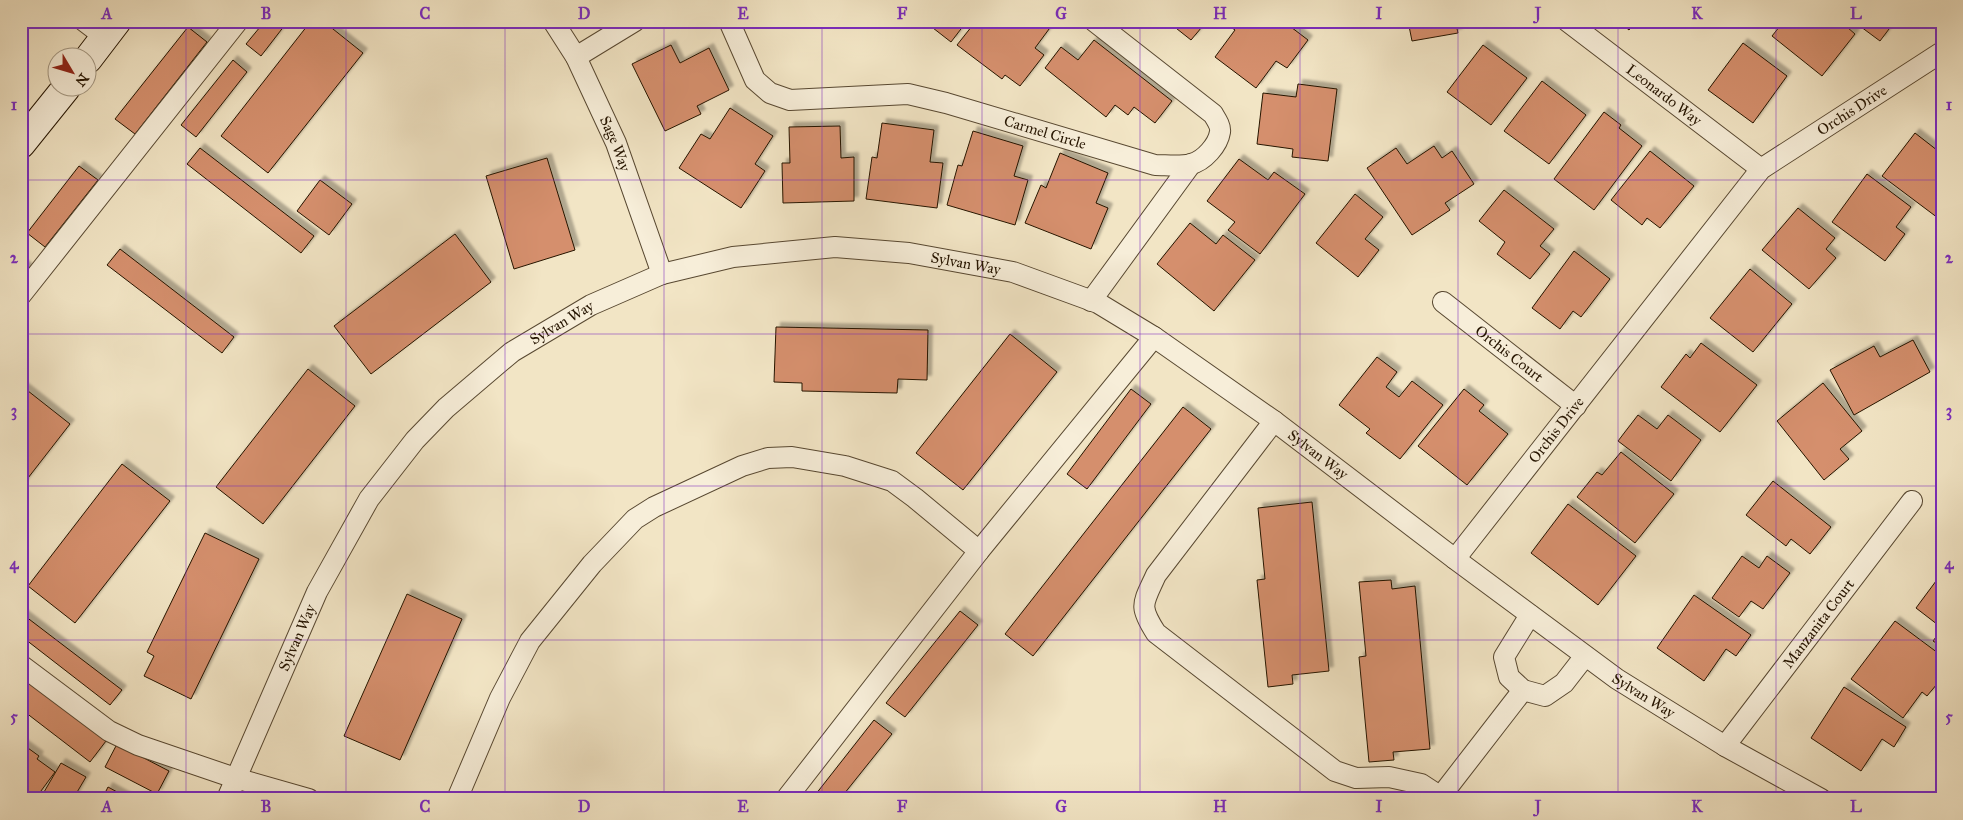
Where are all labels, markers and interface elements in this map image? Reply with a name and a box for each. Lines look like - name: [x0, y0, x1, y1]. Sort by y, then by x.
- text: A: [101, 4, 113, 23]
- text: B: [261, 4, 271, 23]
- text: C: [420, 4, 431, 23]
- text: D: [578, 4, 591, 23]
- text: E: [737, 4, 749, 23]
- text: F: [897, 4, 908, 23]
- text: G: [1055, 4, 1067, 23]
- text: H: [1213, 4, 1227, 23]
- text: I: [1376, 4, 1383, 23]
- text: J: [1533, 4, 1542, 24]
- text: K: [1691, 4, 1703, 23]
- text: L: [1850, 4, 1862, 23]
- north arrow: [48, 48, 98, 98]
- street label: Leonardo Way: [1623, 60, 1706, 130]
- text: N: [71, 70, 92, 90]
- street label: Orchis Drive: [1814, 81, 1890, 139]
- text: 1: [11, 95, 18, 114]
- text: 1: [1946, 95, 1953, 114]
- street label: Carmel Circle: [1002, 112, 1088, 153]
- street label: Sage Way: [596, 113, 635, 175]
- text: 2: [10, 248, 19, 267]
- street label: Sylvan Way: [929, 248, 1003, 279]
- text: 2: [1945, 248, 1954, 267]
- street label: Sylvan Way: [527, 296, 598, 348]
- street label: Orchis Court: [1472, 322, 1547, 386]
- street label: Orchis Drive: [1525, 393, 1588, 467]
- text: 3: [11, 401, 17, 421]
- text: 3: [1946, 401, 1952, 421]
- street label: Sylvan Way: [1284, 426, 1353, 484]
- text: 4: [10, 554, 20, 574]
- text: 4: [1945, 554, 1955, 574]
- street label: Manzanita Court: [1779, 575, 1859, 672]
- street label: Sylvan Way: [275, 601, 320, 674]
- street label: Sylvan Way: [1609, 669, 1679, 722]
- text: 5: [10, 707, 18, 726]
- text: 5: [1945, 707, 1953, 726]
- text: A: [101, 797, 113, 816]
- text: B: [261, 797, 271, 816]
- text: C: [420, 797, 431, 816]
- text: D: [578, 797, 591, 816]
- text: E: [737, 797, 749, 816]
- text: F: [897, 797, 908, 816]
- text: G: [1055, 797, 1067, 816]
- text: H: [1213, 797, 1227, 816]
- text: I: [1376, 797, 1383, 816]
- text: J: [1533, 797, 1542, 817]
- text: K: [1691, 797, 1703, 816]
- text: L: [1850, 797, 1862, 816]

